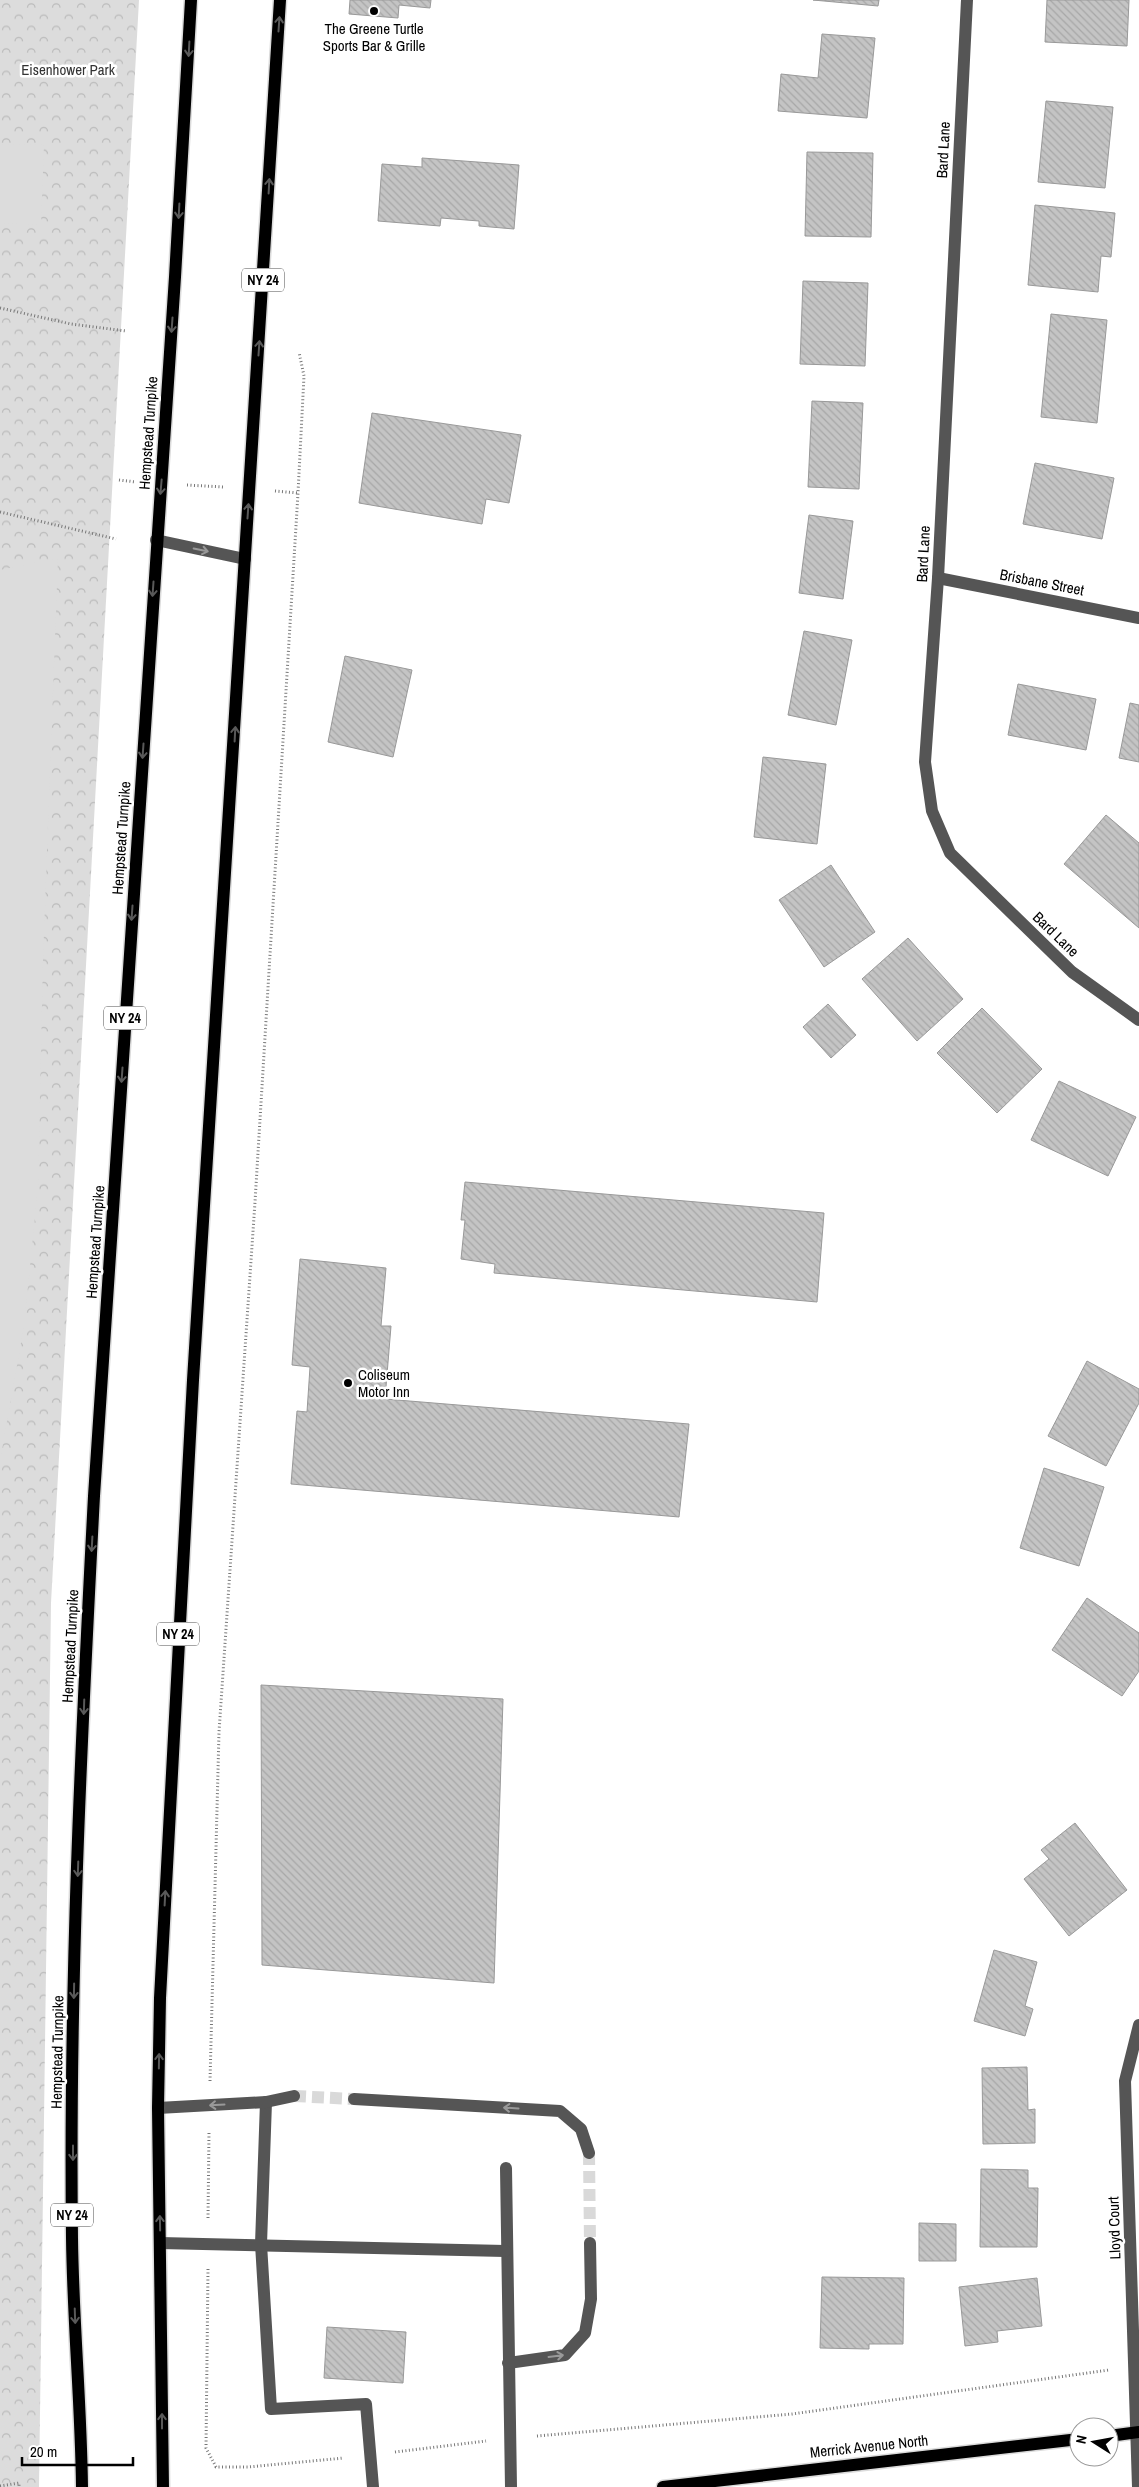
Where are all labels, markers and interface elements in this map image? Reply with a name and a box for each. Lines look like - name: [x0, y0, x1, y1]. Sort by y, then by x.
- marker: The Greene Turtle Sports Bar & Grille: [368, 5, 380, 17]
- one-way arrow: [274, 16, 283, 32]
- place label: The Greene Turtle Sports Bar & Grille: [323, 18, 425, 56]
- one-way arrow: [184, 40, 193, 56]
- park label: Eisenhower Park: [21, 59, 116, 80]
- street label: Bard Lane: [931, 121, 955, 179]
- one-way arrow: [264, 178, 273, 194]
- one-way arrow: [175, 203, 184, 219]
- road number: NY 24: [242, 268, 284, 292]
- one-way arrow: [168, 317, 177, 333]
- one-way arrow: [254, 341, 263, 357]
- street label: Hempstead Turnpike: [134, 375, 162, 490]
- one-way arrow: [156, 479, 166, 495]
- one-way arrow: [244, 503, 253, 519]
- street label: Bard Lane: [911, 525, 935, 583]
- one-way arrow: [192, 545, 208, 555]
- street label: Brisbane Street: [998, 564, 1087, 601]
- one-way arrow: [149, 580, 158, 596]
- one-way arrow: [230, 727, 239, 743]
- one-way arrow: [138, 743, 147, 759]
- street label: Hempstead Turnpike: [107, 780, 135, 895]
- one-way arrow: [128, 905, 137, 921]
- street label: Bard Lane: [1028, 907, 1084, 961]
- road number: NY 24: [104, 1006, 146, 1030]
- one-way arrow: [117, 1067, 126, 1083]
- street label: Hempstead Turnpike: [81, 1184, 109, 1299]
- place label: Coliseum Motor Inn: [358, 1364, 410, 1402]
- marker: Coliseum Motor Inn: [342, 1377, 354, 1389]
- one-way arrow: [87, 1536, 96, 1552]
- street label: Hempstead Turnpike: [57, 1589, 83, 1703]
- road number: NY 24: [157, 1622, 199, 1646]
- one-way arrow: [79, 1698, 88, 1714]
- one-way arrow: [73, 1861, 82, 1877]
- one-way arrow: [160, 1891, 169, 1907]
- one-way arrow: [69, 1982, 79, 1999]
- street label: Hempstead Turnpike: [46, 1995, 68, 2109]
- one-way arrow: [154, 2053, 164, 2070]
- one-way arrow: [209, 2100, 225, 2109]
- one-way arrow: [504, 2104, 520, 2113]
- one-way arrow: [68, 2145, 78, 2161]
- street label: Lloyd Court: [1102, 2196, 1126, 2260]
- road number: NY 24: [51, 2204, 93, 2226]
- one-way arrow: [155, 2216, 165, 2232]
- one-way arrow: [71, 2308, 80, 2324]
- one-way arrow: [548, 2351, 564, 2361]
- one-way arrow: [157, 2413, 167, 2430]
- north arrow: [1069, 2417, 1119, 2467]
- street label: Merrick Avenue North: [809, 2429, 929, 2463]
- scale bar: [22, 2434, 134, 2466]
- text: N: [1072, 2434, 1091, 2445]
- text: 20 m: [30, 2441, 57, 2462]

